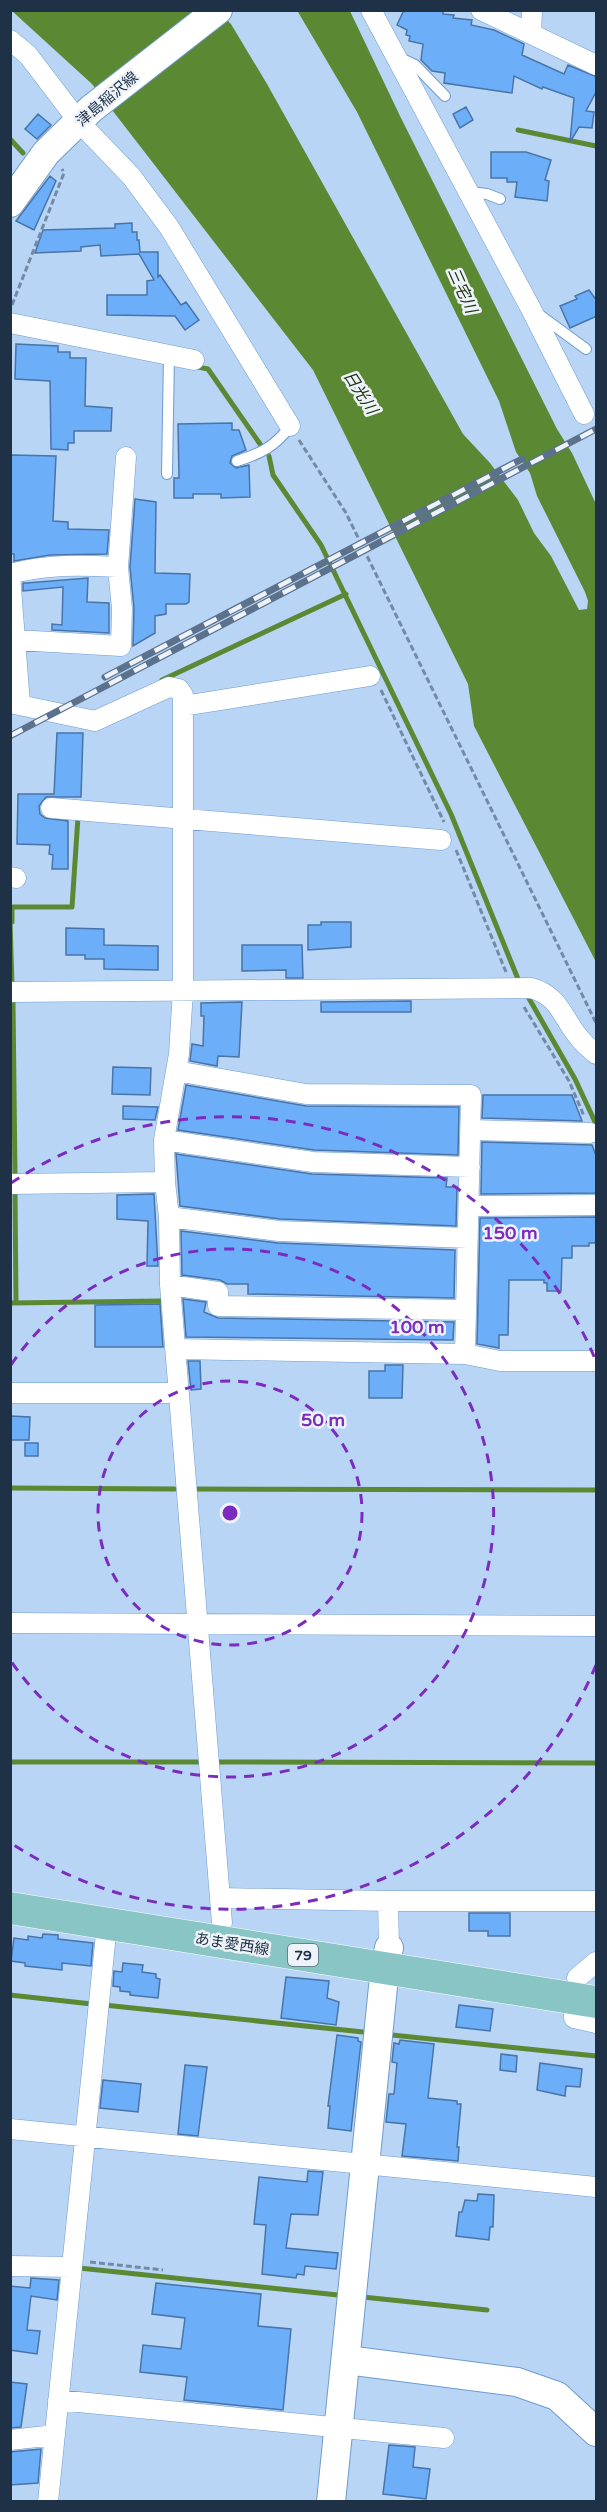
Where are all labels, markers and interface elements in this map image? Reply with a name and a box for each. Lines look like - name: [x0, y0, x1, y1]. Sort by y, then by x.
- street label: 津島稲沢線: [72, 68, 142, 130]
- water label: 三宅川: [443, 264, 482, 318]
- water label: 日光川: [339, 367, 383, 420]
- text: 150 m: [482, 1222, 538, 1244]
- text: 100 m: [389, 1316, 445, 1338]
- text: 50 m: [301, 1409, 345, 1431]
- centre of rings: [220, 1503, 240, 1523]
- street label: あま愛西線: [194, 1929, 270, 1959]
- road number: 79: [288, 1944, 318, 1966]

